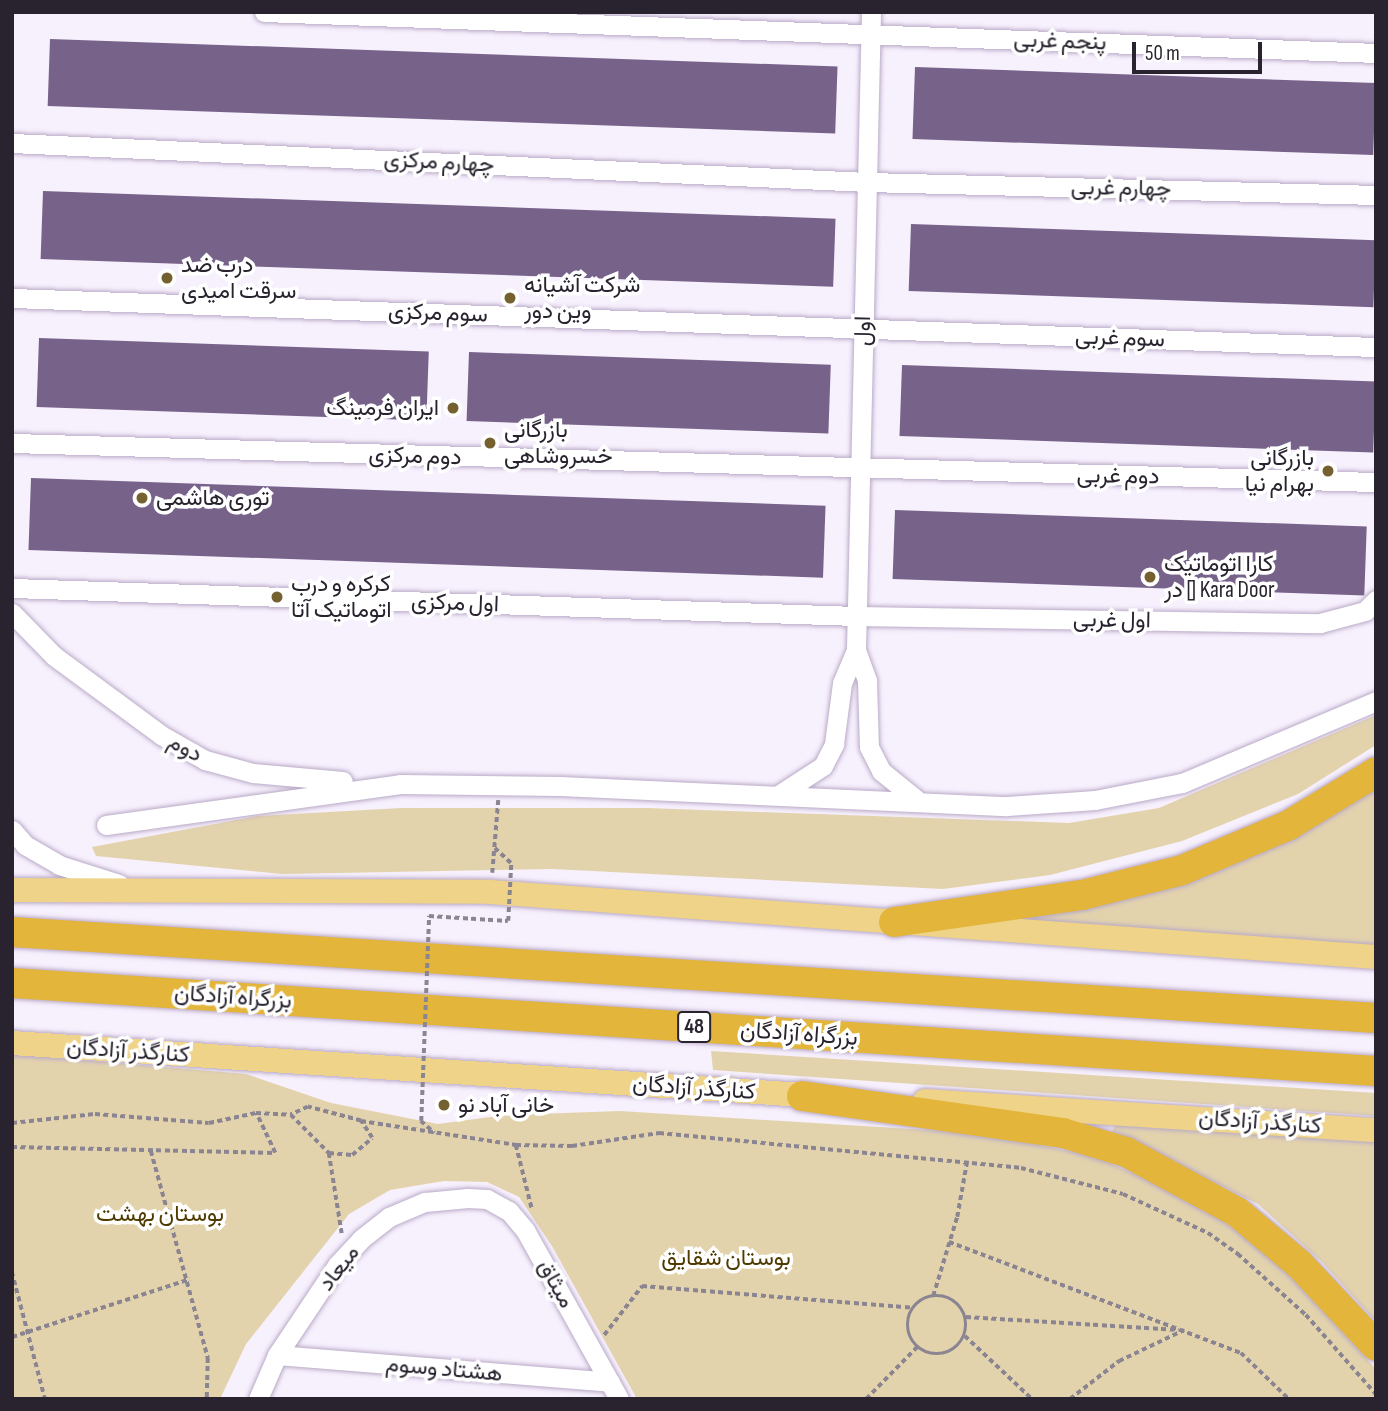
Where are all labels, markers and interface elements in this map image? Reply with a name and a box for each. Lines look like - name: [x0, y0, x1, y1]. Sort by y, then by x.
- street label: پنجم غربی: [1013, 26, 1107, 56]
- scale bar: [1136, 28, 1266, 72]
- text: 50 m: [1145, 41, 1180, 66]
- street label: چهارم مرکزی: [383, 145, 495, 179]
- street label: چهارم غربی: [1071, 173, 1171, 203]
- place label: درب ضد سرقت امیدی: [181, 251, 296, 305]
- marker: درب ضد سرقت امیدی: [159, 270, 175, 286]
- place label: شرکت آشیانه وین دور: [524, 271, 640, 325]
- marker: شرکت آشیانه وین دور: [502, 290, 518, 306]
- street label: سوم مرکزی: [388, 297, 488, 329]
- street label: اول: [849, 316, 877, 346]
- street label: سوم غربی: [1075, 323, 1165, 353]
- place label: ایران فرمینگ: [326, 394, 439, 422]
- marker: ایران فرمینگ: [445, 400, 461, 416]
- place label: بازرگانی خسروشاهی: [504, 416, 613, 470]
- marker: بازرگانی خسروشاهی: [482, 435, 498, 451]
- street label: دوم مرکزی: [368, 441, 462, 471]
- place label: بازرگانی بهرام نیا: [1245, 444, 1314, 498]
- street label: دوم غربی: [1076, 461, 1160, 491]
- marker: بازرگانی بهرام نیا: [1320, 463, 1336, 479]
- place label: توری هاشمی: [156, 484, 270, 512]
- marker: توری هاشمی: [134, 490, 150, 506]
- place label: کارا اتوماتیک در [] Kara Door: [1164, 550, 1275, 604]
- marker: کارا اتوماتیک در [] Kara Door: [1142, 569, 1158, 585]
- place label: کرکره و درب اتوماتیک آتا: [291, 570, 392, 624]
- street label: اول مرکزی: [410, 588, 500, 618]
- marker: کرکره و درب اتوماتیک آتا: [269, 589, 285, 605]
- street label: اول غربی: [1073, 606, 1151, 634]
- street label: دوم: [163, 728, 207, 768]
- street label: بزرگراه آزادگان: [173, 979, 293, 1015]
- road number: 48: [676, 1010, 712, 1044]
- street label: بزرگراه آزادگان: [739, 1016, 859, 1052]
- street label: کنارگذر آزادگان: [66, 1033, 190, 1069]
- street label: کنارگذر آزادگان: [632, 1070, 756, 1106]
- place label: خانی آباد نو: [458, 1091, 554, 1119]
- marker: خانی آباد نو: [436, 1097, 452, 1113]
- street label: کنارگذر آزادگان: [1198, 1104, 1322, 1140]
- park label: بوستان بهشت: [96, 1200, 224, 1228]
- street label: میعاد: [312, 1239, 366, 1297]
- park label: بوستان شقایق: [661, 1244, 791, 1272]
- street label: میثاق: [531, 1255, 581, 1313]
- street label: هشتاد وسوم: [384, 1350, 504, 1388]

